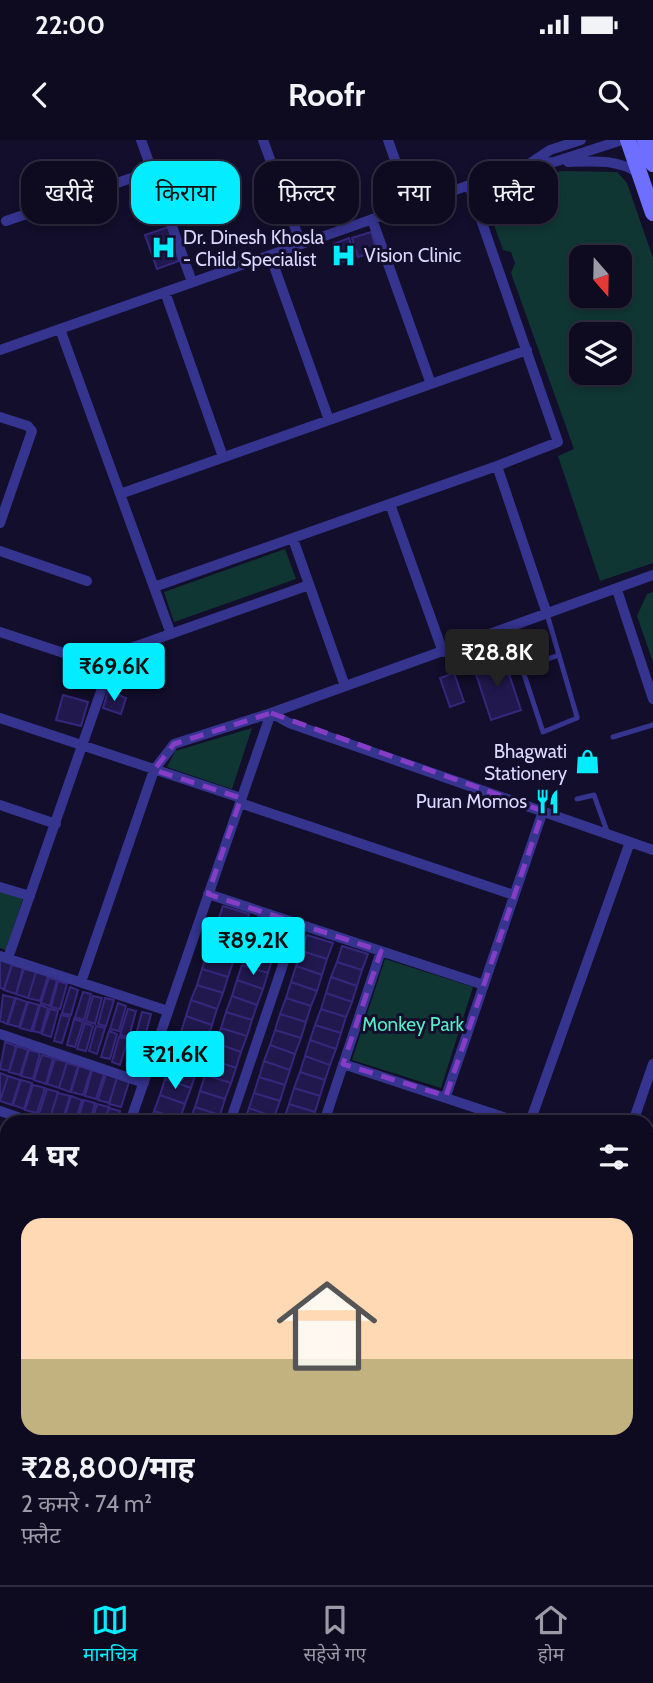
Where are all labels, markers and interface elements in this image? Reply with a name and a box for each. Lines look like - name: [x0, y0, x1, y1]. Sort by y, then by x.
- text: 22:00: [35, 9, 105, 41]
- text: Roofr: [288, 75, 365, 114]
- icon: back: [21, 76, 59, 114]
- icon: search: [594, 76, 632, 114]
- chip: खरीदें: [21, 161, 117, 224]
- chip: किराया: [131, 161, 240, 224]
- chip: फ़िल्टर: [254, 161, 359, 224]
- chip: नया: [373, 161, 455, 224]
- chip: फ़्लैट: [469, 161, 558, 224]
- place label: Dr. Dinesh Khosla - Child Specialist: [183, 226, 324, 271]
- hospital icon: Dr. Dinesh Khosla - Child Specialist: [149, 234, 177, 262]
- hospital icon: Vision Clinic: [330, 241, 358, 269]
- place label: Vision Clinic: [364, 244, 462, 267]
- north arrow: [569, 245, 632, 308]
- map controls: [569, 245, 632, 385]
- button: layers: [569, 322, 632, 385]
- pin: ₹28.8K: [440, 630, 554, 689]
- text: ₹28.8K: [461, 638, 533, 666]
- pin: ₹69.6K: [57, 644, 171, 703]
- text: ₹69.6K: [79, 652, 149, 680]
- place label: Bhagwati Stationery: [484, 740, 567, 785]
- shop icon: Bhagwati Stationery: [573, 748, 601, 776]
- restaurant icon: Puran Momos: [533, 787, 561, 815]
- place label: Puran Momos: [416, 790, 527, 813]
- pin: ₹89.2K: [196, 918, 310, 977]
- text: ₹89.2K: [218, 926, 288, 954]
- park label: Monkey Park: [362, 1013, 465, 1036]
- pin: ₹21.6K: [118, 1032, 232, 1091]
- text: ₹21.6K: [142, 1040, 208, 1068]
- text: 4 घर: [21, 1137, 79, 1174]
- icon: filters: [595, 1138, 633, 1176]
- icon: home: [264, 1263, 390, 1389]
- text: ₹28,800/माह: [21, 1449, 195, 1486]
- text: 2 कमरे · 74 m²: [21, 1490, 152, 1518]
- text: फ़्लैट: [21, 1521, 61, 1549]
- tab: मानचित्र: [83, 1601, 137, 1669]
- tab: सहेजे गए: [303, 1601, 366, 1669]
- tab: होम: [532, 1601, 570, 1669]

